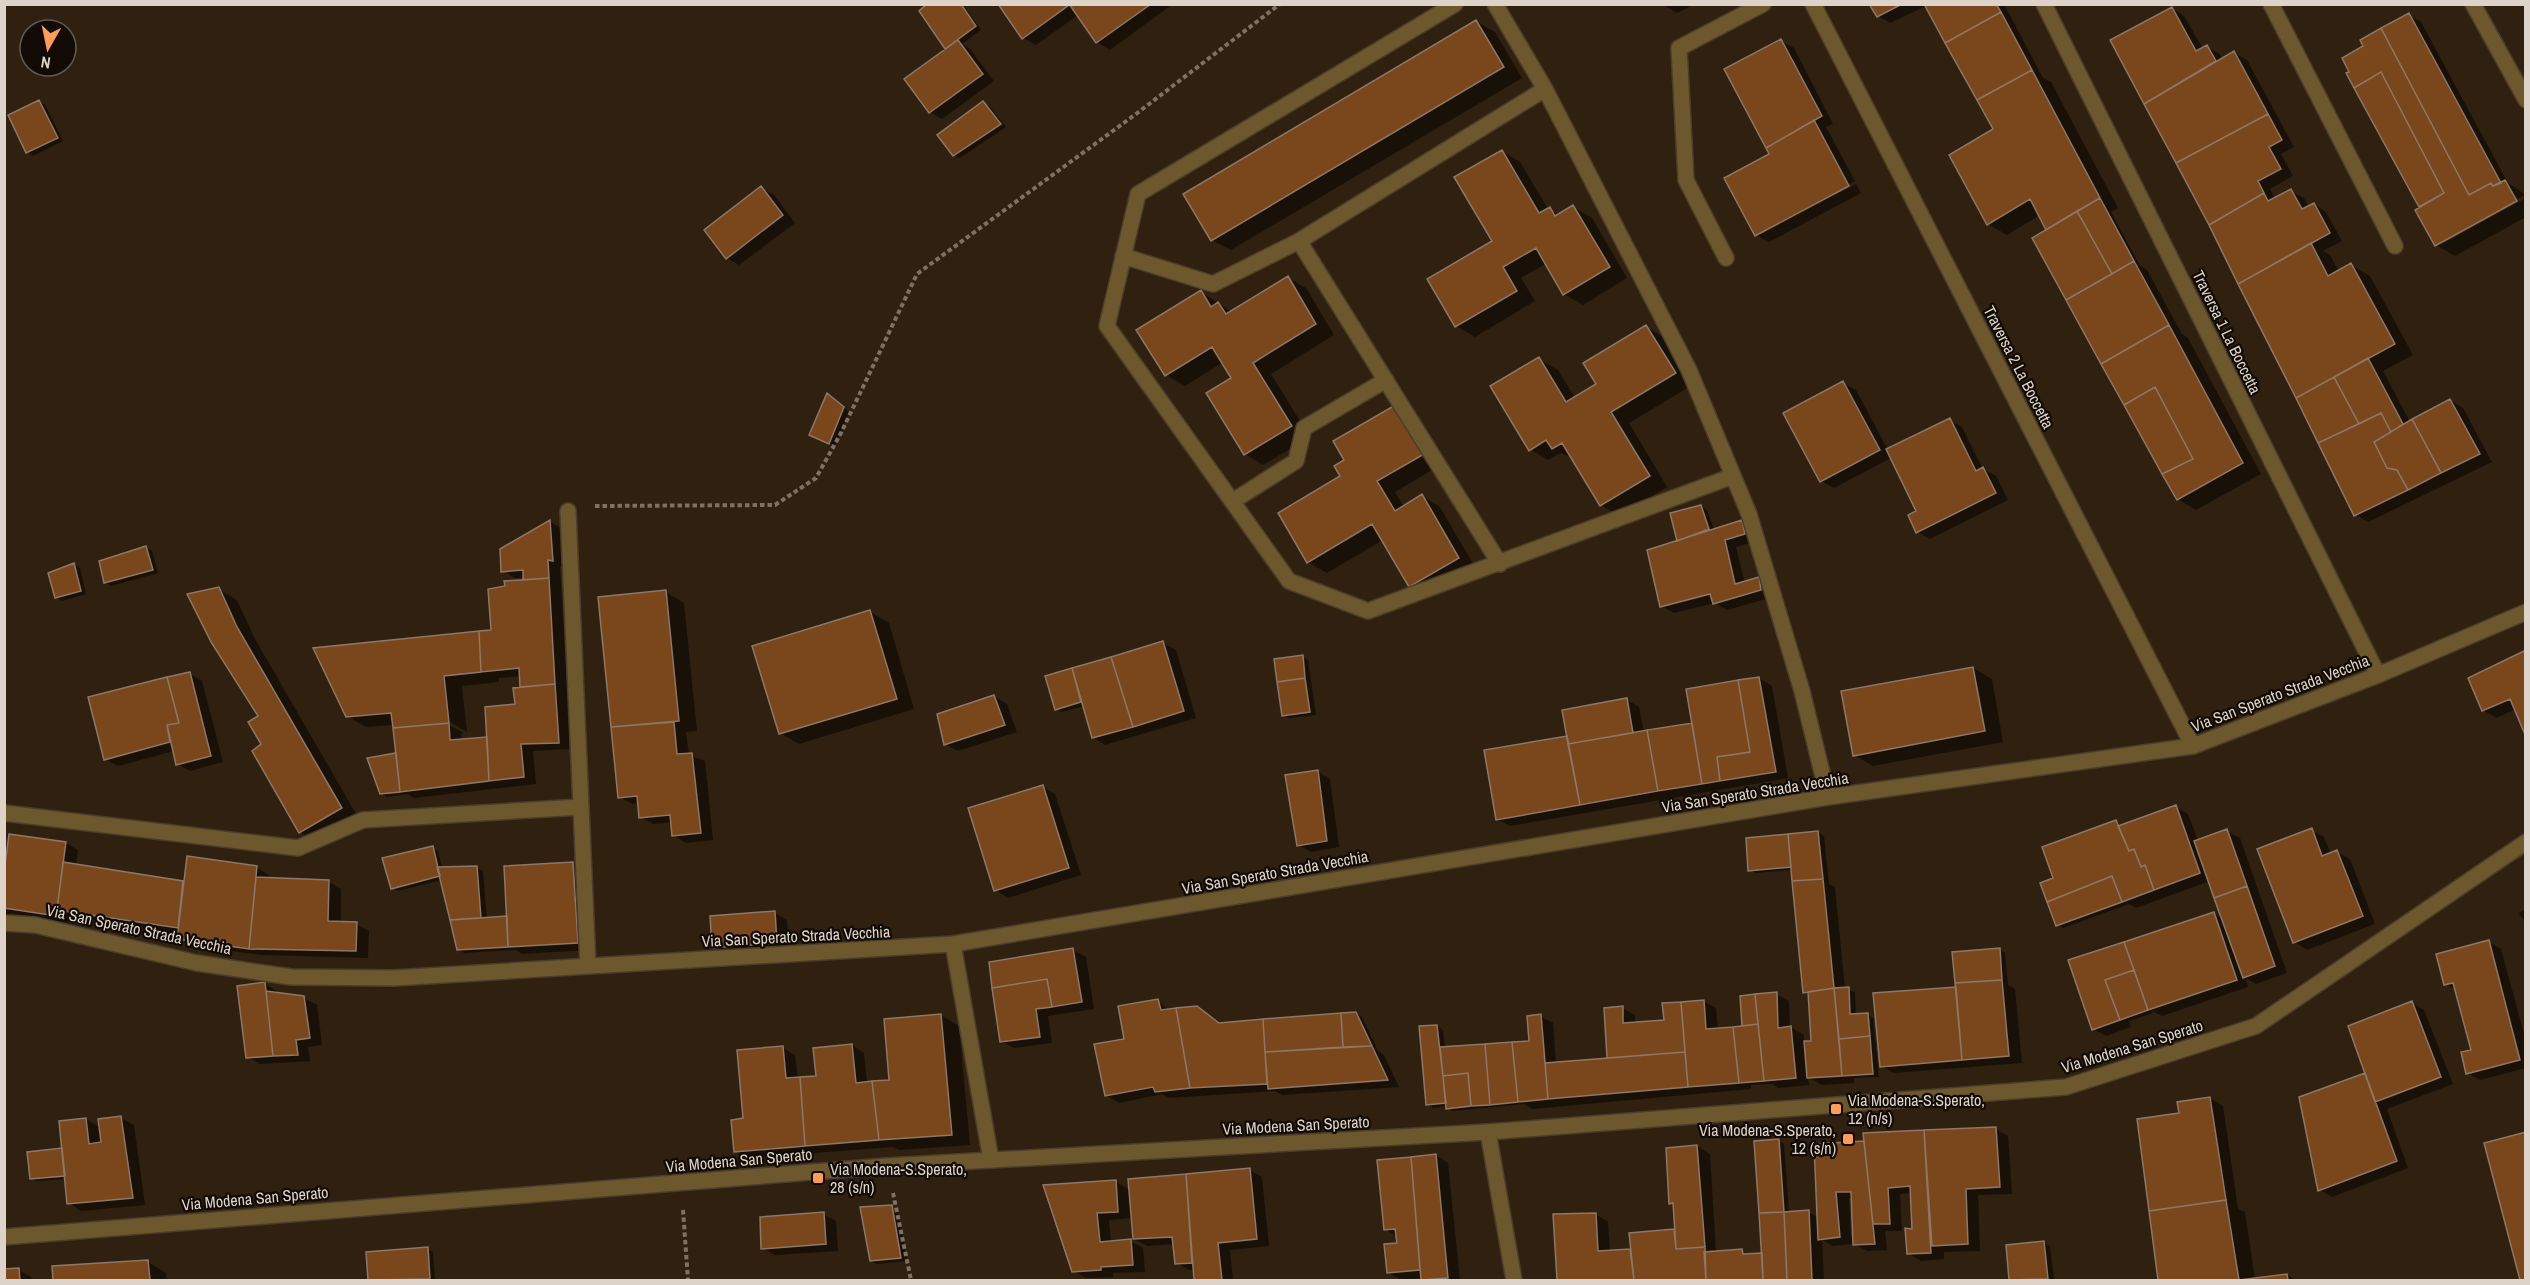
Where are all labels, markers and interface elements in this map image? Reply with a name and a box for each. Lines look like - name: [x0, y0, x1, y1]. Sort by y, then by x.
- north arrow: [18, 18, 78, 78]
- text: N: [39, 51, 52, 74]
- street label: Traversa 1 La Boccetta: [2187, 266, 2267, 398]
- street label: Traversa 2 La Boccetta: [1979, 302, 2060, 433]
- street label: Via San Sperato Strada Vecchia: [2188, 649, 2373, 737]
- street label: Via San Sperato Strada Vecchia: [1660, 766, 1851, 818]
- street label: Via San Sperato Strada Vecchia: [1180, 845, 1371, 899]
- street label: Via San Sperato Strada Vecchia: [44, 899, 234, 960]
- street label: Via San Sperato Strada Vecchia: [701, 920, 891, 952]
- street label: Via Modena San Sperato: [2058, 1014, 2206, 1078]
- place label: Via Modena-S.Sperato, 12 (n/s): [1848, 1089, 1985, 1129]
- marker: Via Modena-S.Sperato, 12 (n/s): [1829, 1102, 1843, 1116]
- street label: Via Modena San Sperato: [1222, 1110, 1370, 1140]
- place label: Via Modena-S.Sperato, 12 (s/n): [1699, 1119, 1836, 1159]
- marker: Via Modena-S.Sperato, 12 (s/n): [1841, 1132, 1855, 1146]
- street label: Via Modena San Sperato: [665, 1143, 813, 1177]
- place label: Via Modena-S.Sperato, 28 (s/n): [830, 1158, 967, 1198]
- marker: Via Modena-S.Sperato, 28 (s/n): [811, 1171, 825, 1185]
- street label: Via Modena San Sperato: [181, 1181, 329, 1215]

